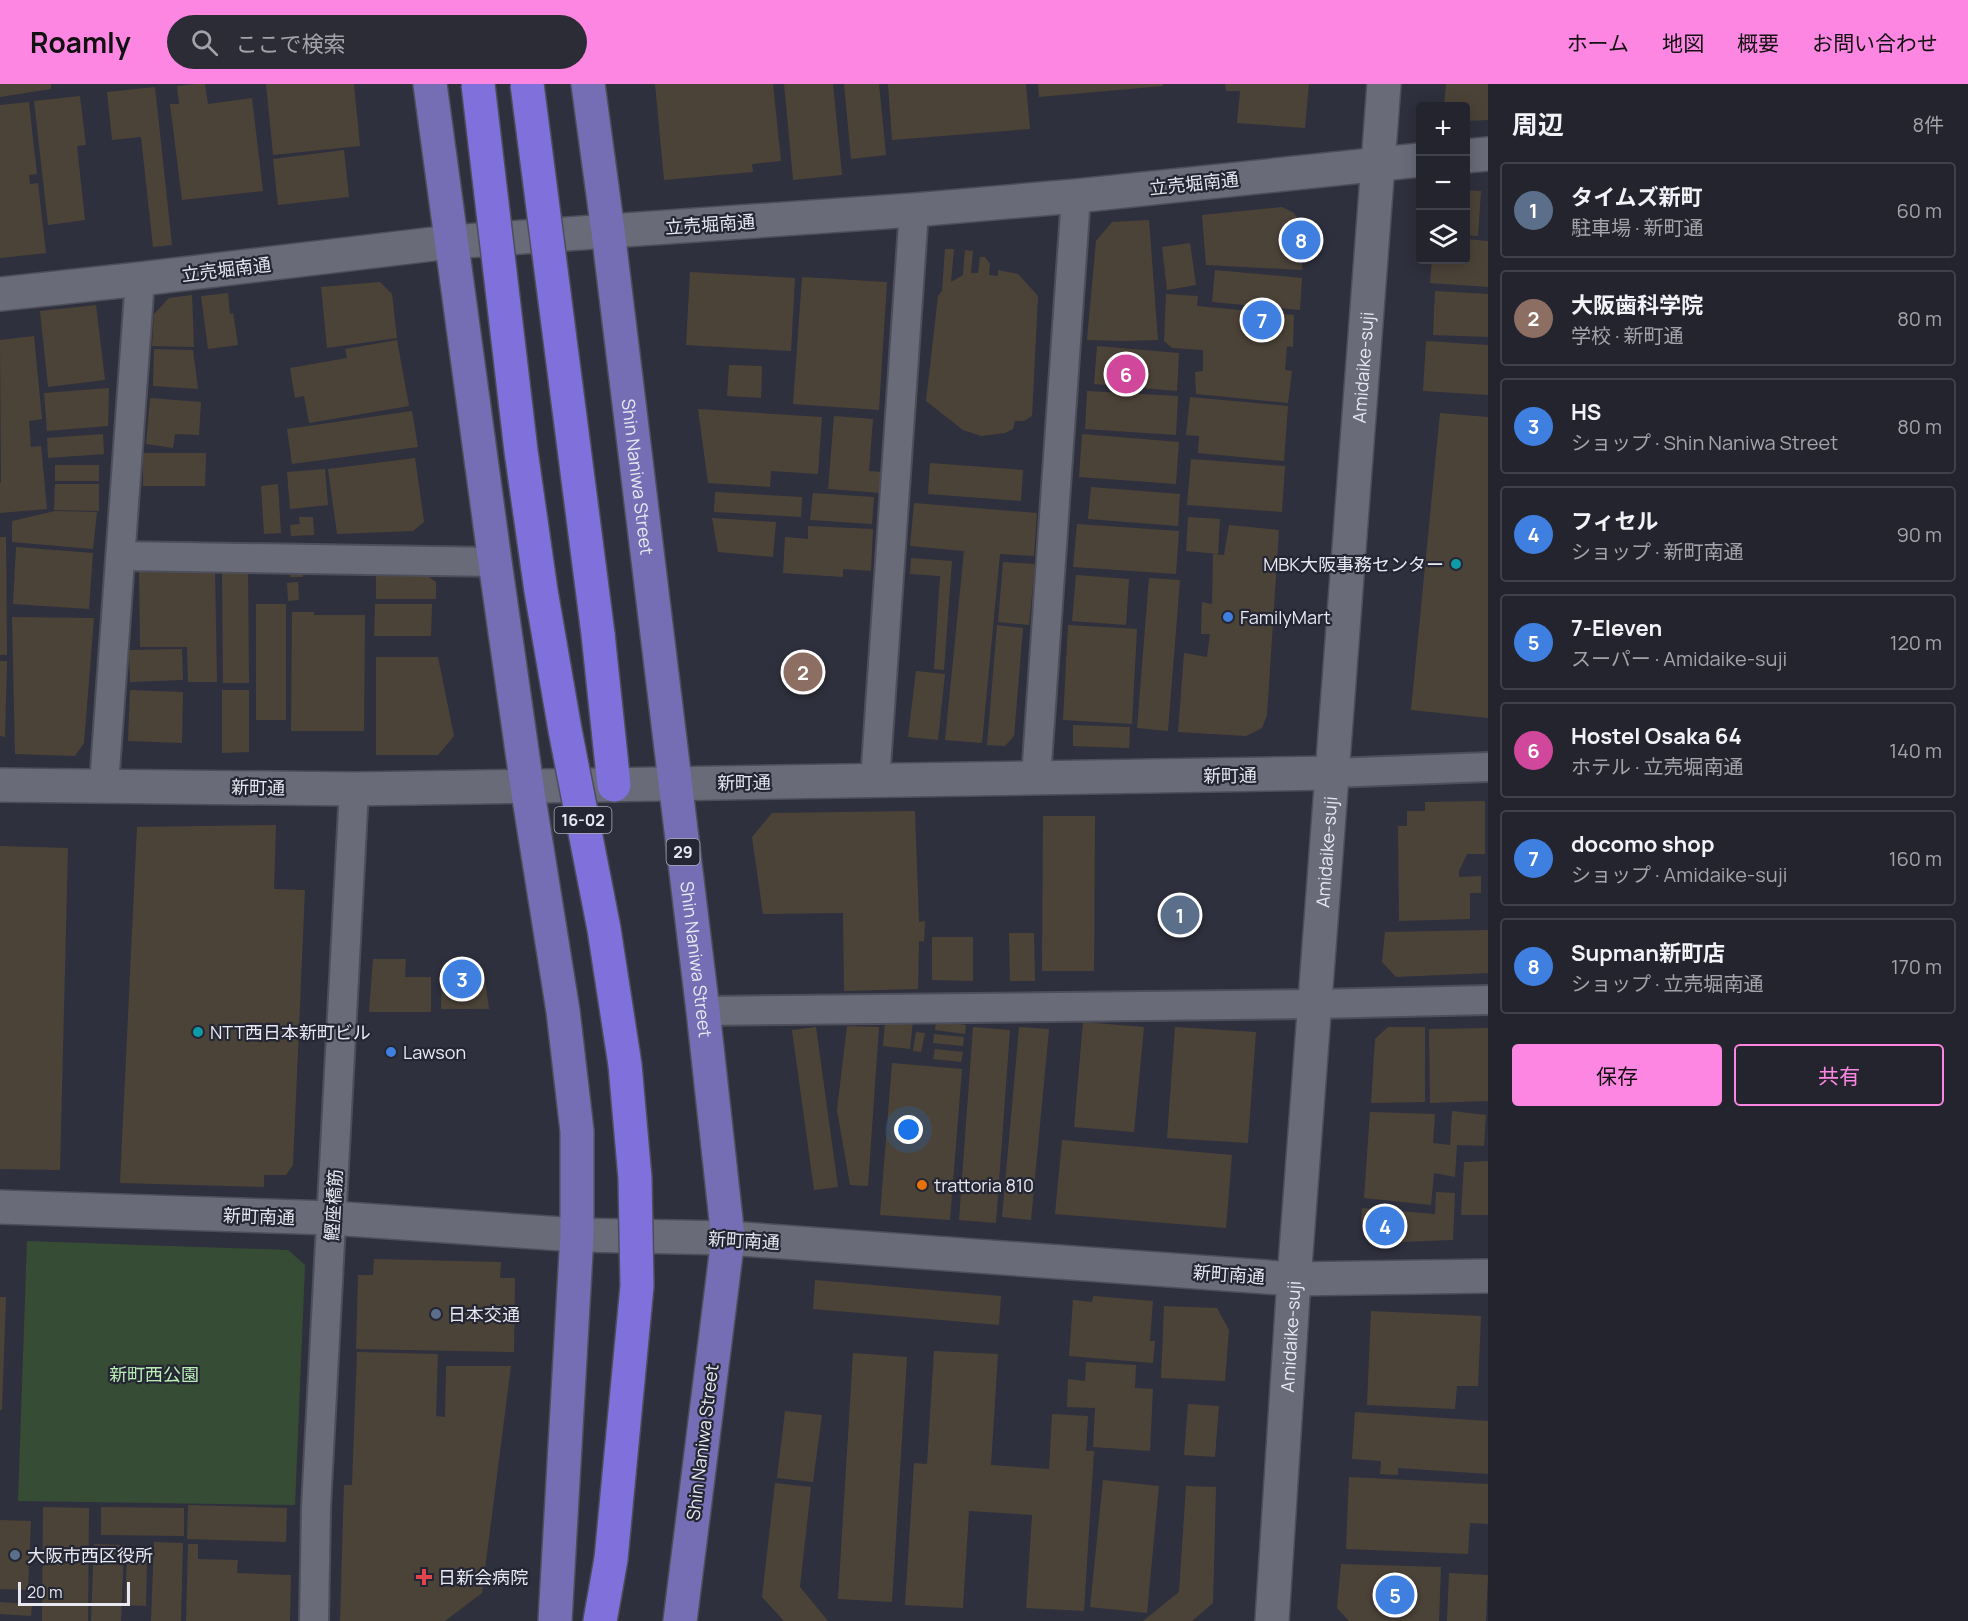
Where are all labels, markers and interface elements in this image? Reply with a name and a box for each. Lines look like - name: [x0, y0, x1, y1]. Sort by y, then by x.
- search box: [167, 15, 587, 69]
- text: Roamly: [30, 23, 131, 61]
- icon: search: [188, 26, 221, 59]
- text: ここで検索: [236, 29, 346, 59]
- text: ホーム: [1567, 29, 1629, 57]
- text: 地図: [1662, 29, 1704, 57]
- text: 概要: [1737, 29, 1779, 57]
- text: お問い合わせ: [1812, 29, 1938, 57]
- map controls: [1416, 102, 1470, 264]
- button: +: [1416, 102, 1470, 156]
- text: 周辺: [1512, 106, 1564, 142]
- text: 8件: [1912, 111, 1944, 138]
- button: −: [1416, 156, 1470, 210]
- street label: 立売堀南通: [1148, 166, 1240, 200]
- text: タイムズ新町: [1571, 182, 1703, 212]
- text: 1: [1529, 197, 1538, 224]
- text: 60 m: [1896, 197, 1942, 224]
- street label: 立売堀南通: [664, 209, 756, 239]
- button: layers: [1416, 210, 1470, 264]
- text: 駐車場 · 新町通: [1571, 214, 1704, 241]
- pin: 8: [1282, 218, 1320, 262]
- street label: 立売堀南通: [180, 252, 272, 286]
- text: 大阪歯科学院: [1571, 290, 1703, 320]
- pin: 7: [1242, 298, 1282, 342]
- text: 2: [1528, 305, 1539, 332]
- text: 80 m: [1897, 305, 1942, 332]
- street label: Amidaike-suji: [1347, 311, 1379, 424]
- text: 学校 · 新町通: [1571, 322, 1684, 349]
- pin: 6: [1106, 352, 1146, 396]
- street label: Shin Naniwa Street: [617, 397, 659, 556]
- text: HS: [1571, 397, 1601, 427]
- text: 3: [1528, 413, 1539, 440]
- text: 80 m: [1897, 413, 1942, 440]
- text: ショップ · Shin Naniwa Street: [1571, 429, 1838, 456]
- text: フィセル: [1571, 506, 1659, 536]
- text: 4: [1527, 521, 1540, 548]
- text: 90 m: [1896, 521, 1942, 548]
- text: ショップ · 新町南通: [1571, 538, 1744, 565]
- place label: MBK大阪事務センター: [1263, 552, 1444, 576]
- marker: MBK大阪事務センター: [1449, 557, 1463, 571]
- place label: FamilyMart: [1240, 605, 1331, 629]
- marker: FamilyMart: [1221, 610, 1235, 624]
- text: 7-Eleven: [1571, 613, 1662, 643]
- text: 5: [1528, 629, 1539, 656]
- text: 120 m: [1890, 629, 1942, 656]
- text: スーパー · Amidaike-suji: [1571, 645, 1787, 672]
- pin: 2: [784, 650, 822, 694]
- text: Hostel Osaka 64: [1571, 721, 1742, 751]
- text: 6: [1527, 737, 1540, 764]
- text: 140 m: [1889, 737, 1942, 764]
- text: ホテル · 立売堀南通: [1571, 753, 1744, 780]
- street label: 新町通: [1203, 763, 1257, 787]
- street label: 新町通: [717, 770, 771, 794]
- street label: 新町通: [231, 775, 285, 799]
- street label: Amidaike-suji: [1310, 795, 1342, 908]
- road number: 16-02: [554, 807, 612, 833]
- text: docomo shop: [1571, 829, 1715, 859]
- road number: 29: [666, 839, 700, 865]
- text: 7: [1528, 845, 1539, 872]
- text: 160 m: [1889, 845, 1942, 872]
- text: ショップ · Amidaike-suji: [1571, 861, 1787, 888]
- street label: Shin Naniwa Street: [675, 880, 718, 1039]
- pin: 1: [1160, 892, 1200, 938]
- text: Supman新町店: [1571, 938, 1725, 968]
- text: 8: [1527, 953, 1540, 980]
- text: 170 m: [1891, 953, 1942, 980]
- pin: 3: [442, 956, 482, 1002]
- text: ショップ · 立売堀南通: [1571, 970, 1764, 997]
- place label: NTT西日本新町ビル: [210, 1020, 371, 1044]
- marker: NTT西日本新町ビル: [191, 1025, 205, 1039]
- place label: Lawson: [403, 1040, 466, 1064]
- button: 保存: [1512, 1044, 1722, 1106]
- button: 共有: [1734, 1044, 1944, 1106]
- marker: Lawson: [384, 1045, 398, 1059]
- your location: [894, 1115, 923, 1144]
- street label: 鰹座橋筋: [319, 1168, 347, 1242]
- place label: trattoria 810: [934, 1173, 1034, 1197]
- marker: trattoria 810: [915, 1178, 929, 1192]
- street label: 新町南通: [223, 1203, 295, 1229]
- pin: 4: [1366, 1204, 1404, 1248]
- street label: 新町南通: [707, 1226, 781, 1254]
- street label: 新町南通: [1192, 1260, 1266, 1288]
- street label: Amidaike-suji: [1275, 1280, 1306, 1393]
- place label: 日本交通: [448, 1302, 520, 1326]
- marker: 日本交通: [429, 1307, 443, 1321]
- park label: 新町西公園: [109, 1362, 199, 1386]
- street label: Shin Naniwa Street: [681, 1362, 723, 1522]
- place label: 大阪市西区役所: [27, 1543, 153, 1567]
- marker: 大阪市西区役所: [8, 1548, 22, 1562]
- place label: 日新会病院: [438, 1565, 528, 1589]
- marker: 日新会病院: [415, 1568, 433, 1586]
- pin: 5: [1376, 1572, 1414, 1618]
- scale bar: [18, 1579, 130, 1606]
- text: 20 m: [27, 1581, 63, 1603]

